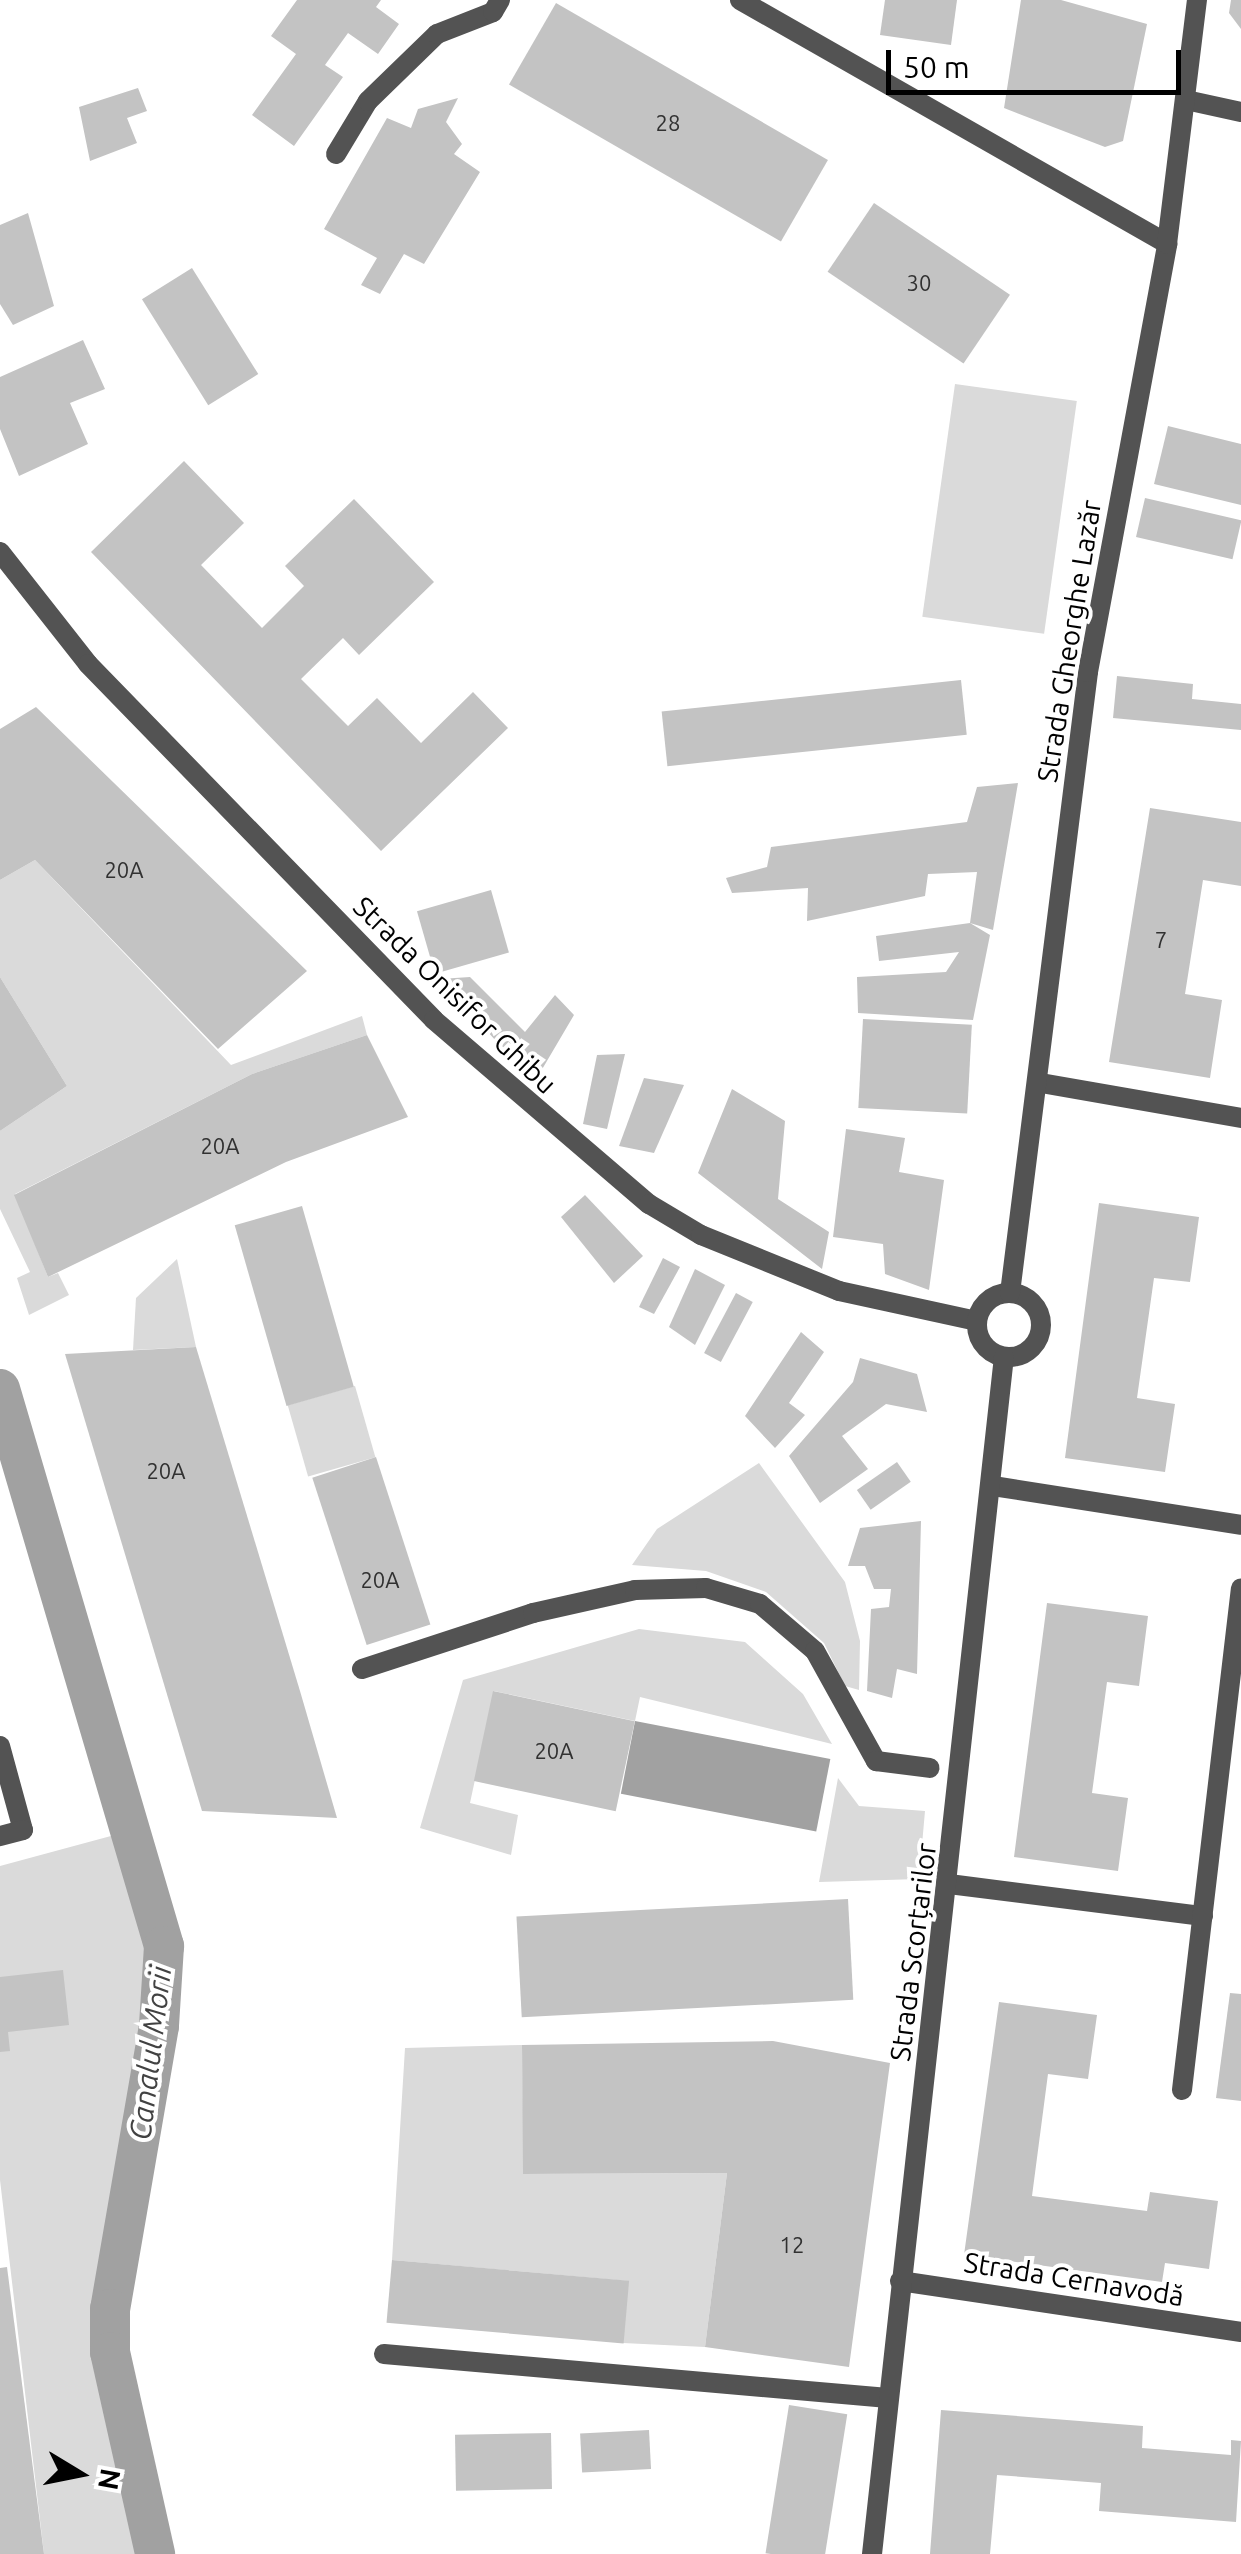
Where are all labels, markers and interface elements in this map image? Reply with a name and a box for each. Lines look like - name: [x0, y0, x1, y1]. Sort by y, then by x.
- scale bar: [891, 30, 1186, 92]
- text: 50 m: [903, 50, 970, 84]
- house number: 28: [656, 110, 680, 136]
- house number: 30: [907, 270, 931, 296]
- street label: Strada Gheorghe Lazăr: [1030, 497, 1108, 785]
- house number: 20A: [104, 857, 144, 883]
- street label: Strada Onisifor Ghibu: [347, 889, 563, 1101]
- house number: 7: [1155, 927, 1167, 953]
- house number: 20A: [200, 1133, 240, 1159]
- house number: 20A: [146, 1458, 186, 1484]
- house number: 20A: [360, 1567, 400, 1593]
- house number: 20A: [534, 1738, 574, 1764]
- street label: Strada Scorțarilor: [883, 1841, 943, 2063]
- water label: Canalul Morii: [121, 1964, 179, 2142]
- house number: 12: [780, 2232, 804, 2258]
- street label: Strada Cernavodă: [962, 2245, 1186, 2313]
- north arrow: [30, 2424, 130, 2524]
- text: N: [93, 2466, 127, 2492]

